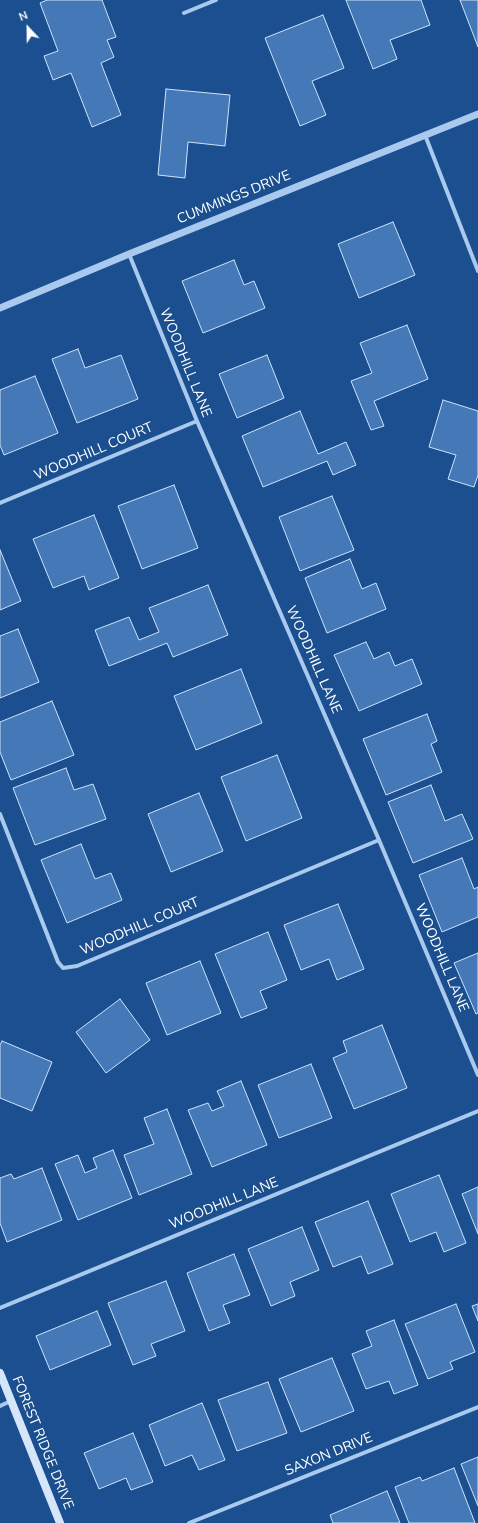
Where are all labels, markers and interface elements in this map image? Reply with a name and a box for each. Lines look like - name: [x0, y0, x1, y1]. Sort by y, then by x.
- north arrow: [8, 8, 48, 48]
- text: N: [17, 8, 30, 25]
- street label: CUMMINGS DRIVE: [175, 168, 293, 228]
- street label: WOODHILL LANE: [155, 306, 215, 420]
- street label: WOODHILL COURT: [32, 419, 156, 485]
- street label: WOODHILL LANE: [282, 604, 344, 716]
- street label: WOODHILL COURT: [78, 894, 202, 960]
- street label: WOODHILL LANE: [411, 901, 471, 1015]
- street label: WOODHILL LANE: [167, 1174, 281, 1234]
- street label: FOREST RIDGE DRIVE: [8, 1374, 76, 1512]
- street label: SAXON DRIVE: [283, 1430, 375, 1480]

